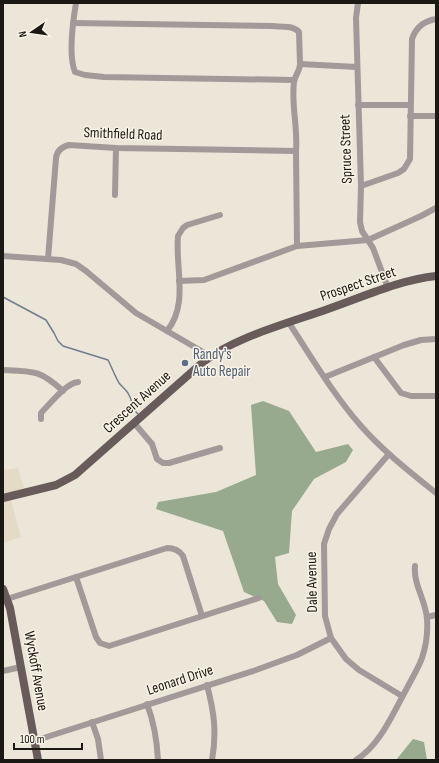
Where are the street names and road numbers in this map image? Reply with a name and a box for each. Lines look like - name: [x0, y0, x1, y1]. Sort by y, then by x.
- street label: Spruce Street: [335, 114, 357, 184]
- street label: Smithfield Road: [83, 123, 163, 145]
- street label: Prospect Street: [318, 262, 399, 306]
- street label: Crescent Avenue: [99, 367, 175, 437]
- street label: Dale Avenue: [302, 551, 322, 613]
- street label: Wyckoff Avenue: [20, 630, 52, 712]
- street label: Leonard Drive: [144, 660, 216, 700]

